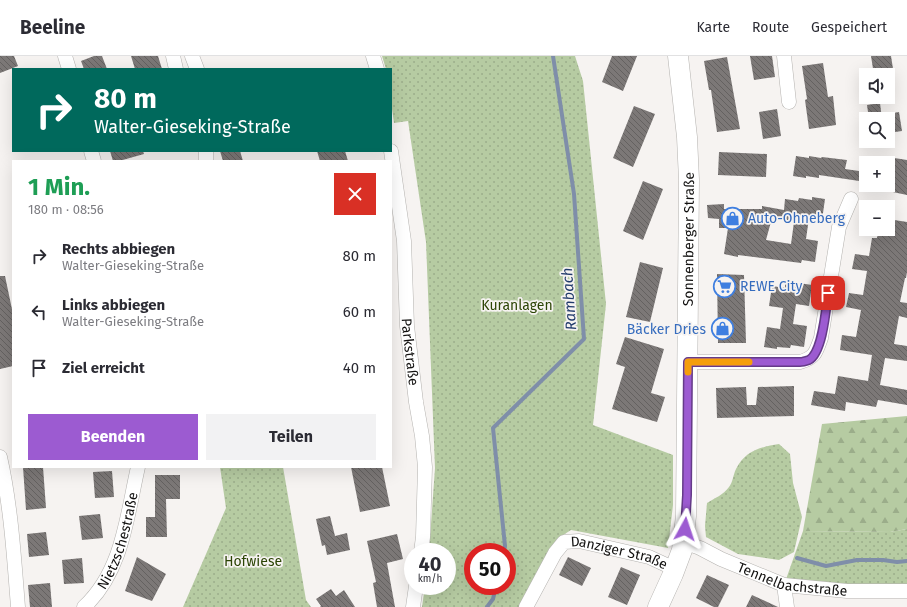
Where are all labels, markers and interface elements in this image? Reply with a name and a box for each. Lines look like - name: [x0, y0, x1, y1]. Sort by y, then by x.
- text: Beeline: [20, 16, 85, 39]
- text: Karte: [696, 19, 730, 36]
- text: Route: [752, 19, 789, 36]
- text: Gespeichert: [811, 19, 887, 36]
- map controls: [859, 68, 895, 236]
- button: sound: [859, 68, 895, 104]
- text: 80 m: [94, 82, 157, 115]
- icon: right: [28, 84, 80, 136]
- button: search: [859, 112, 895, 148]
- text: Walter-Gieseking-Straße: [94, 116, 291, 138]
- button: +: [859, 156, 895, 192]
- street label: Sonnenberger Straße: [679, 172, 698, 306]
- text: 1 Min.: [28, 173, 90, 201]
- button: close: [334, 173, 376, 215]
- button: −: [859, 200, 895, 236]
- text: 180 m · 08:56: [28, 202, 104, 217]
- shop icon: Auto-Ohneberg: [719, 205, 745, 231]
- place label: Auto-Ohneberg: [748, 210, 846, 227]
- text: Rechts abbiegen: [62, 240, 175, 258]
- icon: right: [28, 245, 50, 267]
- text: 80 m: [343, 247, 376, 265]
- text: Walter-Gieseking-Straße: [62, 258, 204, 273]
- water label: Rambach: [558, 267, 580, 331]
- supermarket icon: REWE City: [711, 273, 737, 299]
- pin: [811, 276, 845, 310]
- place label: REWE City: [740, 278, 802, 295]
- icon: arrive: [817, 282, 839, 304]
- text: Links abbiegen: [62, 296, 165, 314]
- park label: Kuranlagen: [481, 297, 553, 314]
- icon: left: [28, 301, 50, 323]
- text: 60 m: [343, 303, 376, 321]
- text: Walter-Gieseking-Straße: [62, 314, 204, 329]
- shop icon: Bäcker Dries: [709, 316, 735, 342]
- street label: Parkstraße: [398, 318, 422, 386]
- place label: Bäcker Dries: [627, 321, 706, 338]
- icon: arrive: [28, 357, 50, 379]
- text: Ziel erreicht: [62, 359, 145, 377]
- text: 40 m: [343, 359, 376, 377]
- button: Beenden: [28, 414, 198, 460]
- button: Teilen: [206, 414, 376, 460]
- street label: Nietzschestraße: [93, 491, 141, 592]
- position arrow: [664, 508, 706, 550]
- street label: Danziger Straße: [570, 532, 670, 573]
- speed limit sign: 50: [464, 543, 516, 595]
- text: 40: [419, 552, 442, 576]
- park label: Hofwiese: [224, 553, 282, 570]
- street label: Tennelbachstraße: [735, 558, 848, 599]
- text: km/h: [418, 573, 442, 585]

